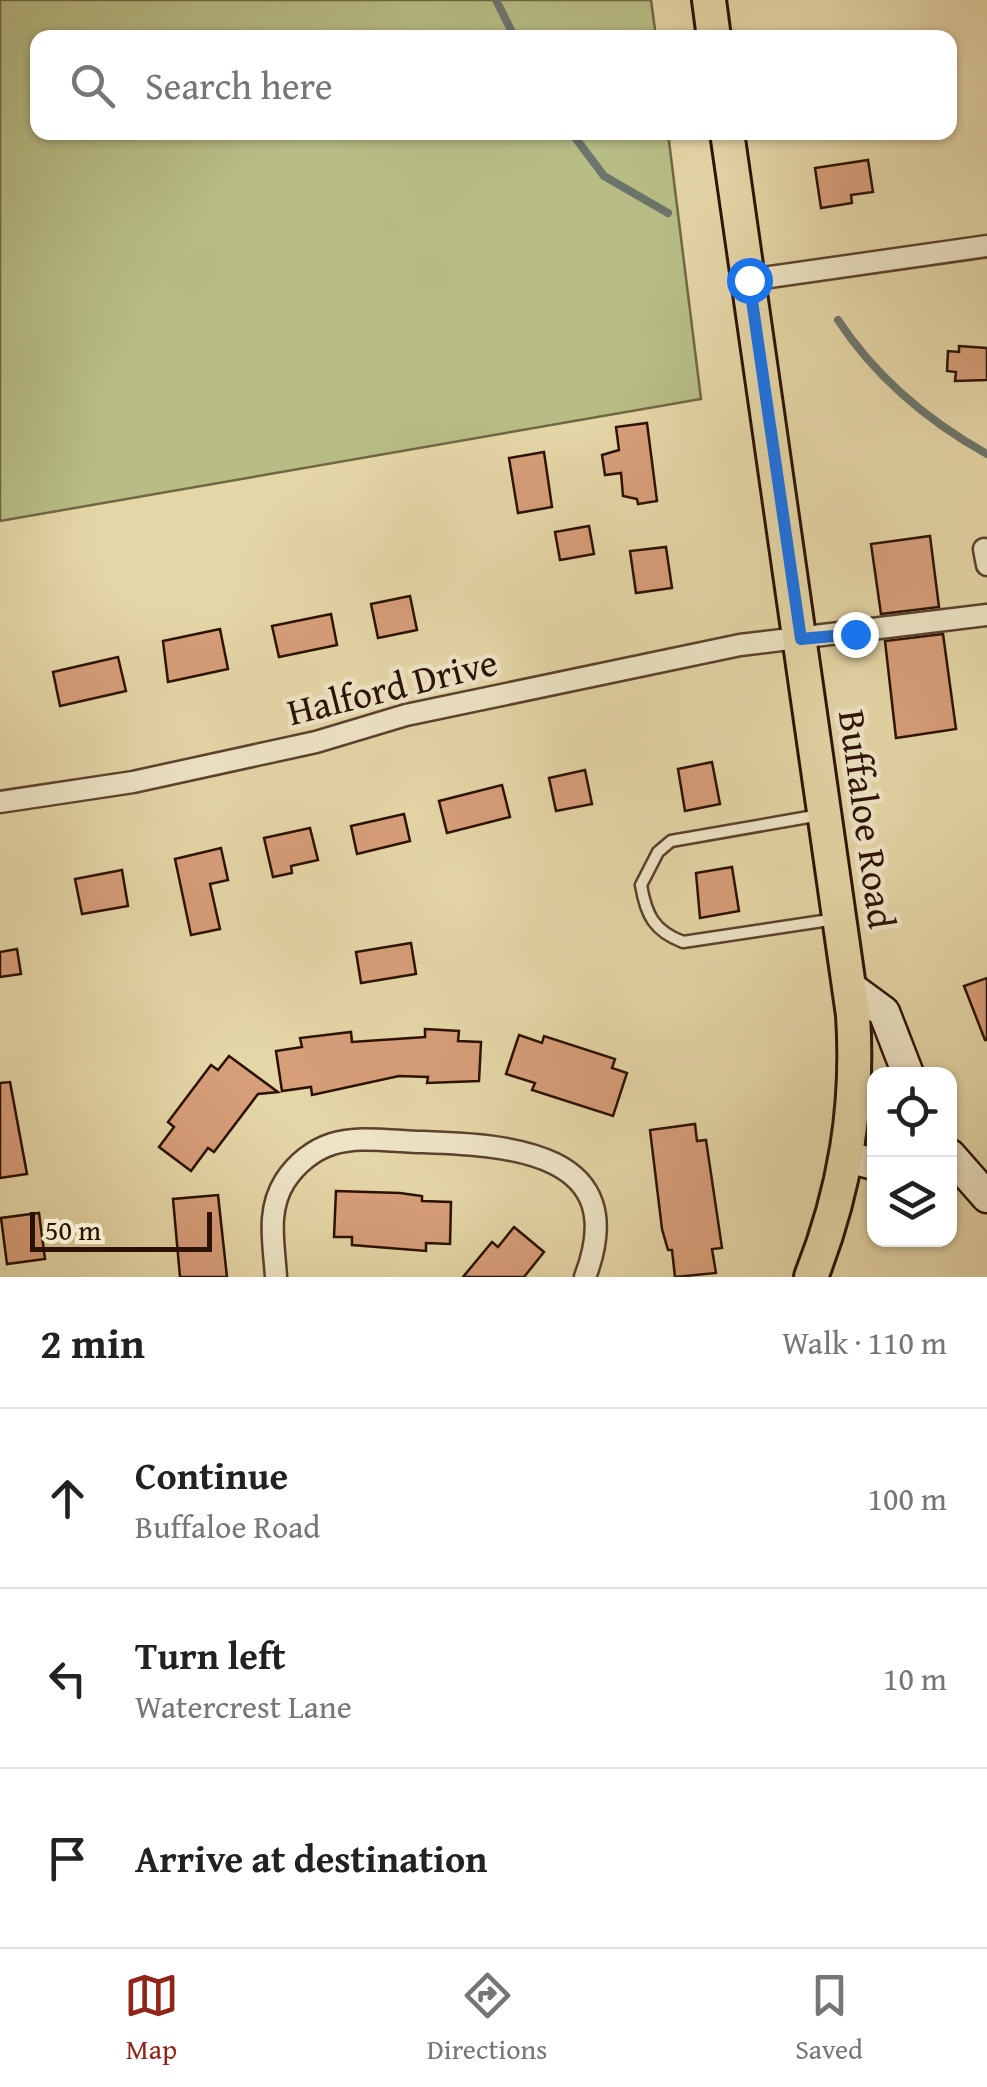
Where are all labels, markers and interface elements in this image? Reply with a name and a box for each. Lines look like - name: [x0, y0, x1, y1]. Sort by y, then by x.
- search box: [30, 30, 957, 140]
- text: Search here: [145, 57, 333, 113]
- icon: search: [65, 58, 120, 113]
- route start: [727, 258, 773, 304]
- route end: [833, 612, 879, 658]
- street label: Halford Drive: [281, 633, 503, 739]
- street label: Buffaloe Road: [825, 706, 911, 933]
- map controls: [867, 1067, 957, 1247]
- button: locate: [867, 1067, 957, 1157]
- button: layers: [867, 1157, 957, 1247]
- scale bar: [30, 1207, 212, 1252]
- text: 50 m: [45, 1209, 101, 1250]
- text: 2 min: [40, 1312, 145, 1373]
- text: Walk · 110 m: [782, 1319, 947, 1366]
- text: Continue: [135, 1447, 288, 1503]
- icon: ahead: [40, 1471, 95, 1526]
- text: 100 m: [868, 1475, 947, 1522]
- text: Buffaloe Road: [135, 1503, 320, 1550]
- text: Turn left: [135, 1627, 286, 1683]
- icon: left: [40, 1651, 95, 1706]
- text: 10 m: [883, 1655, 947, 1702]
- text: Watercrest Lane: [135, 1683, 352, 1730]
- text: Arrive at destination: [135, 1830, 488, 1886]
- icon: arrive: [40, 1831, 95, 1886]
- tab: Map: [124, 1968, 179, 2069]
- tab: Directions: [427, 1968, 547, 2069]
- tab: Saved: [795, 1968, 863, 2069]

